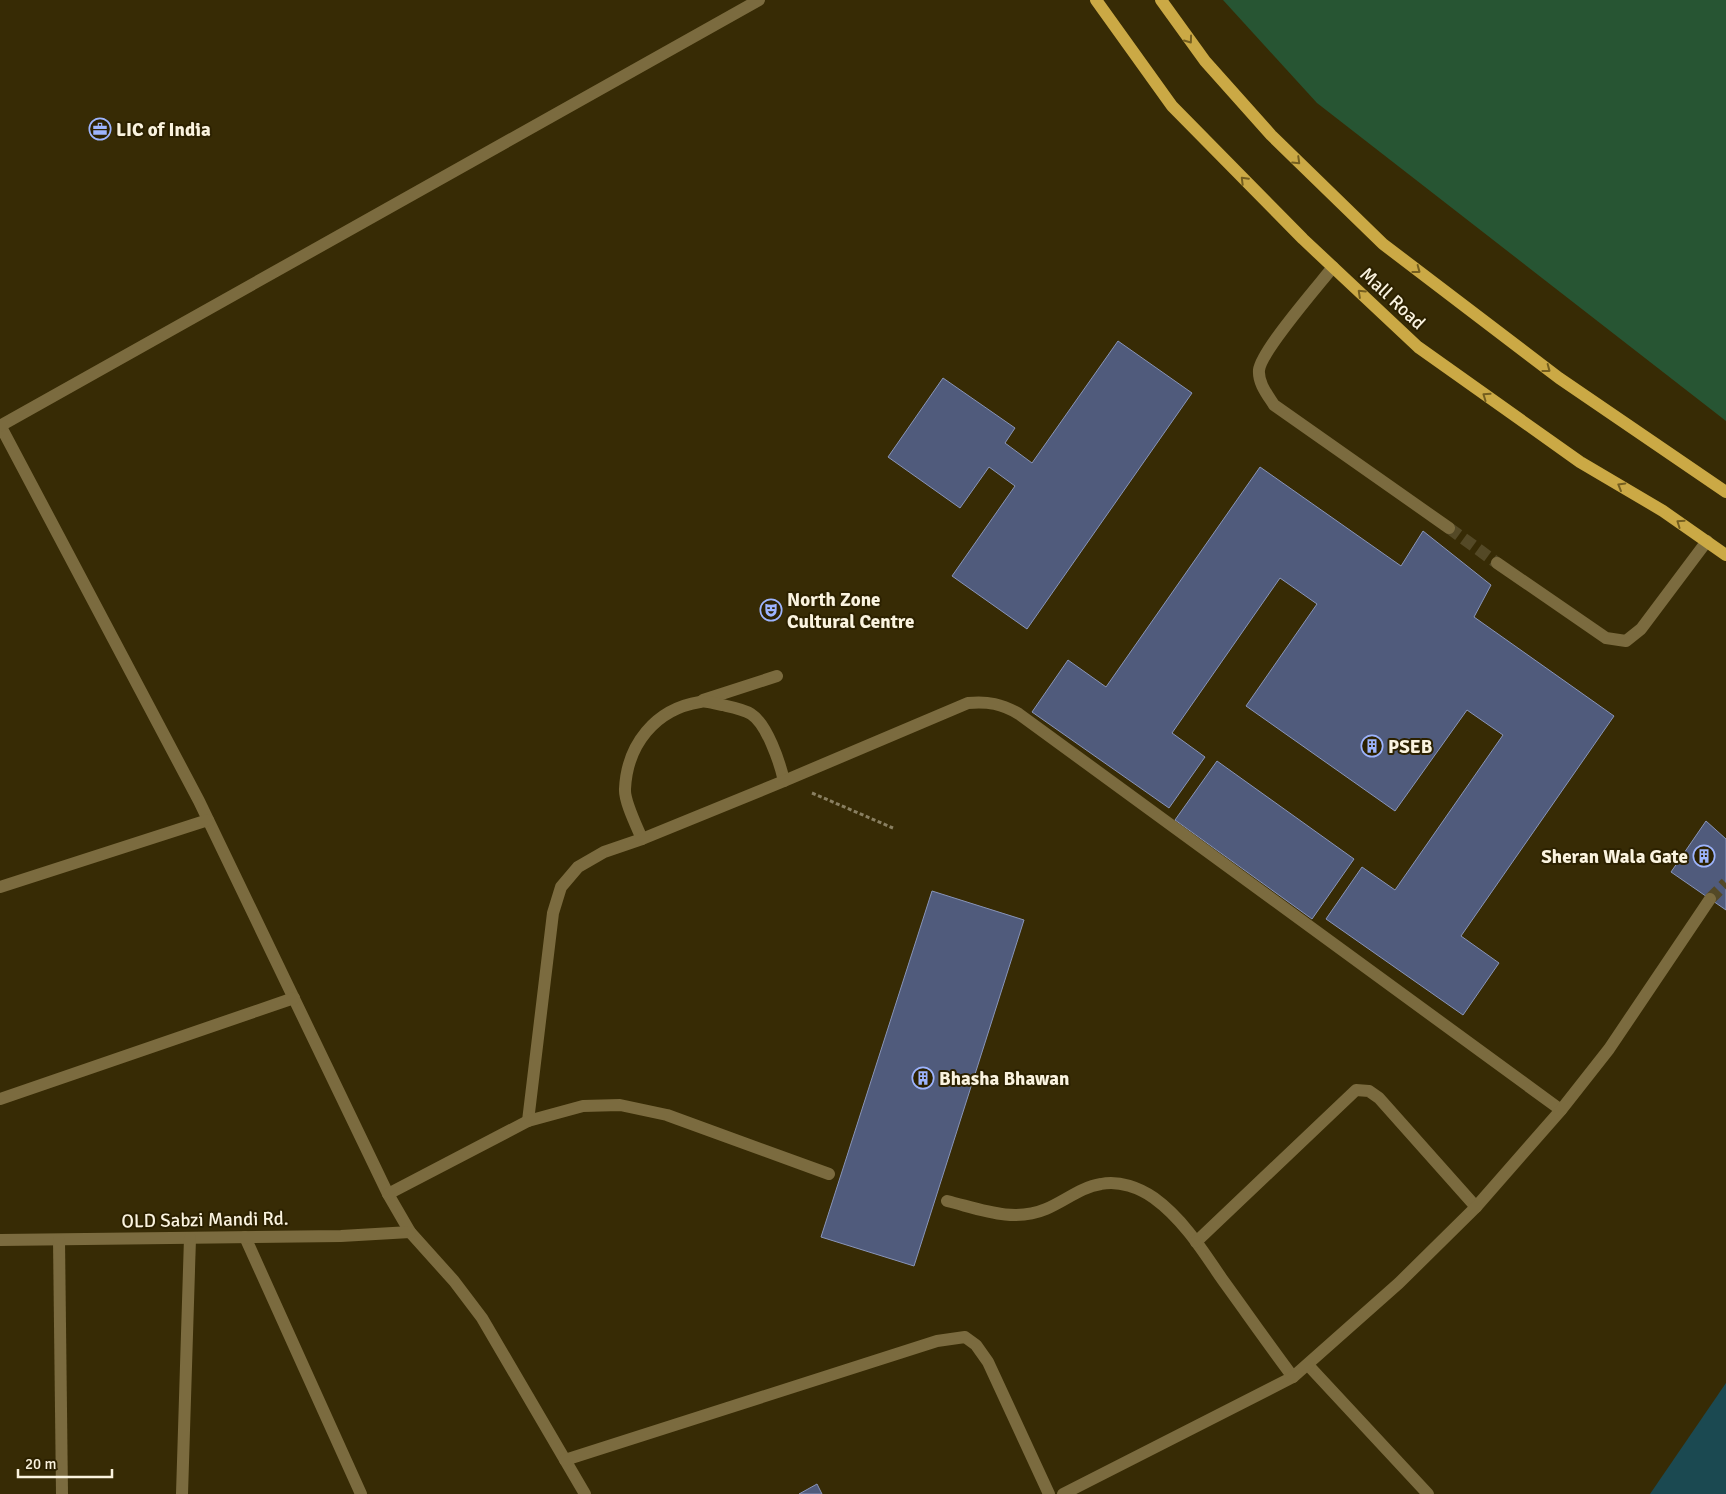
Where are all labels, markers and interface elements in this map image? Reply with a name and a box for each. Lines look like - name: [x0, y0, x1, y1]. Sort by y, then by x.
- one-way arrow: [1183, 34, 1192, 44]
- office icon: LIC of India: [88, 117, 112, 141]
- place label: LIC of India: [116, 118, 211, 142]
- one-way arrow: [1292, 155, 1301, 164]
- one-way arrow: [1241, 176, 1250, 185]
- street label: Mall Road: [1355, 262, 1430, 335]
- one-way arrow: [1411, 264, 1421, 273]
- one-way arrow: [1357, 290, 1366, 299]
- one-way arrow: [1541, 363, 1550, 371]
- one-way arrow: [1482, 393, 1492, 402]
- one-way arrow: [1618, 482, 1627, 492]
- one-way arrow: [1676, 520, 1686, 529]
- place label: North Zone Cultural Centre: [787, 588, 915, 634]
- theatre icon: North Zone Cultural Centre: [759, 598, 783, 622]
- building icon: PSEB: [1360, 734, 1384, 758]
- place label: PSEB: [1388, 735, 1433, 759]
- building icon: Sheran Wala Gate: [1692, 844, 1716, 868]
- place label: Sheran Wala Gate: [1541, 845, 1688, 869]
- building icon: Bhasha Bhawan: [911, 1066, 935, 1090]
- place label: Bhasha Bhawan: [939, 1067, 1069, 1091]
- street label: OLD Sabzi Mandi Rd.: [121, 1207, 289, 1233]
- scale bar: [18, 1446, 111, 1478]
- text: 20 m: [25, 1455, 56, 1473]

